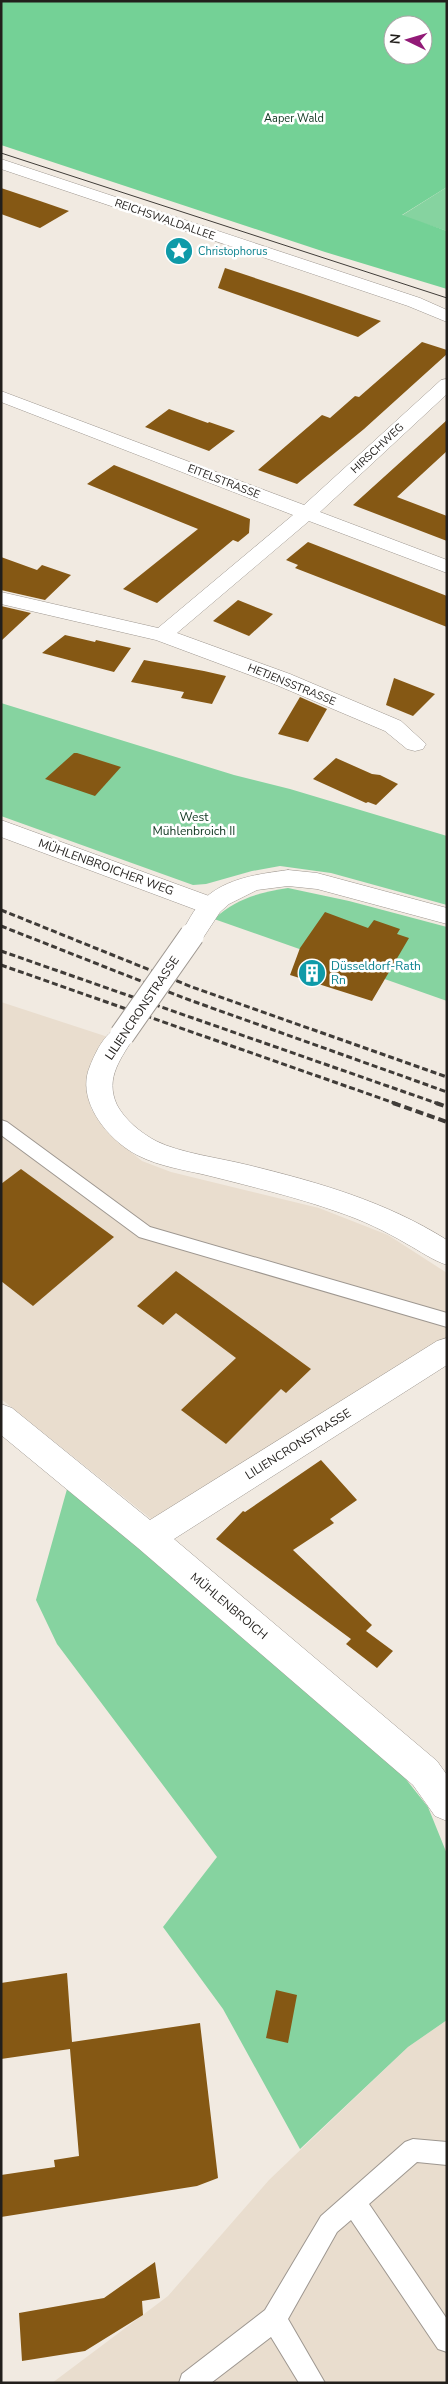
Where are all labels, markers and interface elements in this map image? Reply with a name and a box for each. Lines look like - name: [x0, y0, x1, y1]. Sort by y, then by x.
- north arrow: [383, 15, 433, 65]
- text: N: [386, 33, 405, 45]
- park label: Aaper Wald: [264, 111, 324, 126]
- street label: REICHSWALDALLEE: [113, 195, 217, 244]
- place icon: Christophorus: [164, 236, 194, 266]
- place label: Christophorus: [198, 244, 267, 259]
- street label: HIRSCHWEG: [348, 420, 407, 477]
- street label: EITELSTRASSE: [185, 461, 262, 502]
- street label: HETJENSSTRASSE: [245, 660, 338, 709]
- park label: West Mühlenbroich II: [153, 809, 235, 839]
- street label: MÜHLENBROICHER WEG: [36, 835, 176, 899]
- street label: LILIENCRONSTRASSE: [101, 953, 183, 1063]
- building icon: Düsseldorf-Rath Rn: [297, 958, 327, 988]
- place label: Düsseldorf-Rath Rn: [331, 958, 421, 988]
- street label: LILIENCRONSTRASSE: [242, 1405, 354, 1483]
- street label: MÜHLENBROICH: [187, 1569, 271, 1643]

